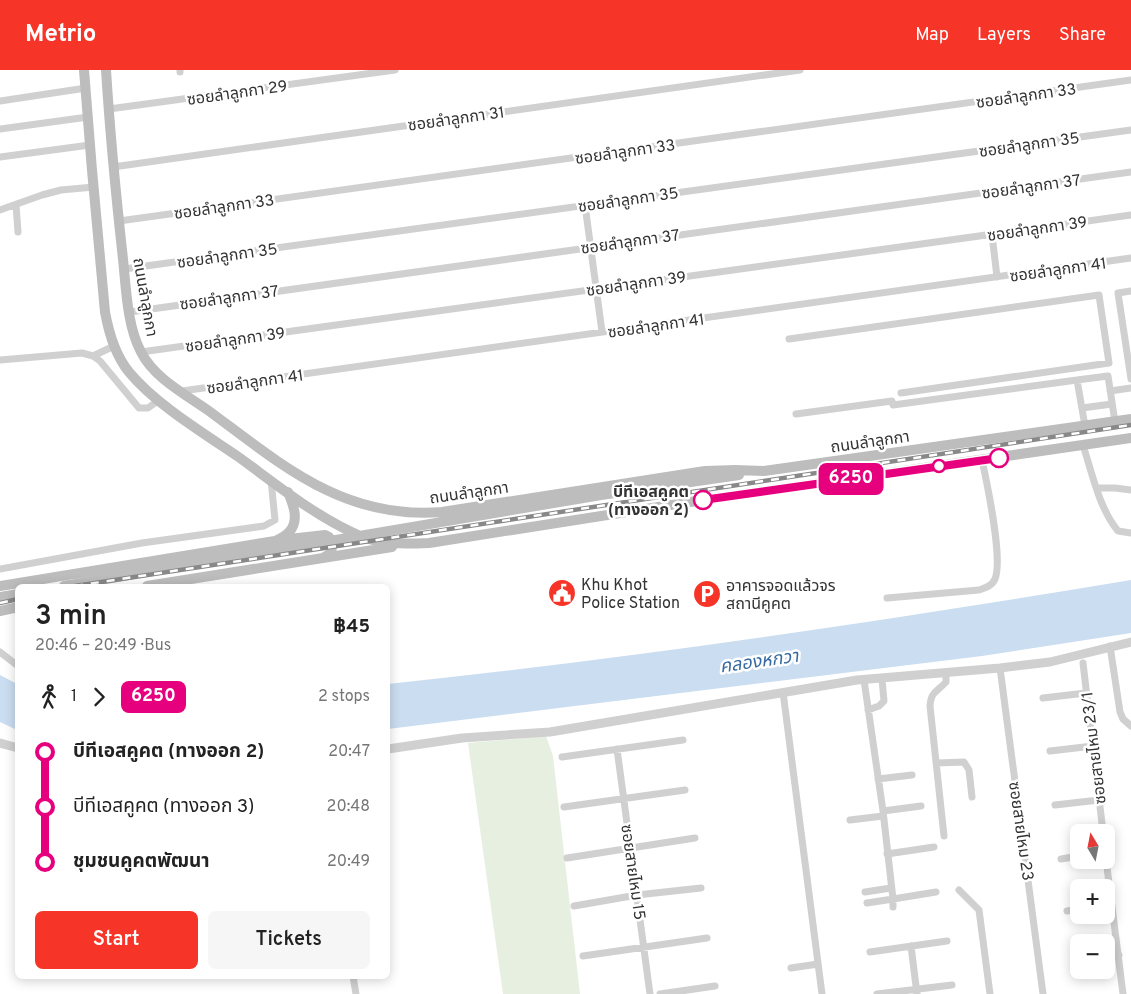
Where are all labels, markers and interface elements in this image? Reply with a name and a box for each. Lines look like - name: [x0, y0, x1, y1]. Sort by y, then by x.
- text: Metrio: [25, 20, 96, 50]
- text: Map: [915, 24, 949, 47]
- text: Layers: [977, 24, 1031, 47]
- text: Share: [1059, 24, 1106, 47]
- street label: ซอยลำลูกกา 29: [186, 77, 289, 111]
- street label: ซอยลำลูกกา 33: [975, 80, 1078, 114]
- street label: ซอยลำลูกกา 31: [407, 103, 506, 137]
- street label: ซอยลำลูกกา 35: [978, 129, 1081, 163]
- street label: ซอยลำลูกกา 33: [574, 136, 677, 170]
- street label: ซอยลำลูกกา 37: [981, 171, 1082, 205]
- street label: ซอยลำลูกกา 35: [577, 184, 680, 218]
- street label: ซอยลำลูกกา 33: [173, 191, 276, 225]
- street label: ซอยลำลูกกา 39: [986, 213, 1089, 247]
- street label: ซอยลำลูกกา 37: [580, 226, 681, 260]
- street label: ซอยลำลูกกา 35: [176, 240, 279, 274]
- street label: ซอยลำลูกกา 41: [1009, 254, 1108, 288]
- street label: ถนนลำลูกกา: [127, 256, 161, 338]
- street label: ซอยลำลูกกา 39: [585, 268, 688, 302]
- street label: ซอยลำลูกกา 37: [179, 282, 280, 316]
- street label: ซอยลำลูกกา 41: [607, 310, 706, 344]
- street label: ซอยลำลูกกา 39: [184, 324, 287, 358]
- street label: ซอยลำลูกกา 41: [206, 366, 305, 400]
- street label: ถนนลำลูกกา: [829, 428, 911, 458]
- unlabelled marker: [989, 448, 1009, 468]
- unlabelled marker: [932, 459, 946, 473]
- line badge: 6250: [816, 463, 886, 495]
- text: 6250: [829, 467, 873, 490]
- street label: ถนนลำลูกกา: [428, 479, 510, 509]
- place label: บีทีเอสคูคต (ทางออก 2): [608, 483, 689, 521]
- marker: บีทีเอสคูคต (ทางออก 2): [693, 490, 713, 510]
- place label: Khu Khot Police Station: [581, 576, 680, 614]
- place label: อาคารจอดแล้วจร สถานีคูคต: [726, 577, 836, 615]
- public building icon: Khu Khot Police Station: [547, 578, 577, 608]
- parking icon: อาคารจอดแล้วจร สถานีคูคต: [692, 579, 722, 609]
- text: 3 min: [35, 599, 107, 635]
- text: ฿45: [333, 615, 370, 639]
- text: 20:46 – 20:49 · Bus: [35, 636, 171, 656]
- water label: คลองหกวา: [719, 646, 801, 679]
- icon: walk: [35, 683, 63, 711]
- icon: forward: [85, 683, 113, 711]
- text: 6250: [131, 685, 176, 708]
- text: 1: [71, 687, 77, 707]
- text: 2 stops: [318, 687, 370, 707]
- street label: ซอยสายไหม 23/1: [1078, 690, 1112, 805]
- text: บีทีเอสคูคต (ทางออก 2): [73, 740, 264, 764]
- text: 20:47: [328, 742, 370, 762]
- street label: ซอยสายไหม 23: [1003, 780, 1037, 882]
- text: บีทีเอสคูคต (ทางออก 3): [73, 795, 255, 819]
- text: 20:48: [327, 797, 370, 817]
- street label: ซอยสายไหม 15: [615, 823, 649, 921]
- north arrow: [1070, 824, 1115, 869]
- map controls: [1070, 824, 1115, 979]
- text: ชุมชนคูคตพัฒนา: [73, 850, 210, 874]
- text: 20:49: [327, 852, 370, 872]
- button: +: [1070, 879, 1115, 924]
- button: Start: [35, 911, 198, 969]
- button: Tickets: [208, 911, 370, 969]
- button: −: [1070, 934, 1115, 979]

